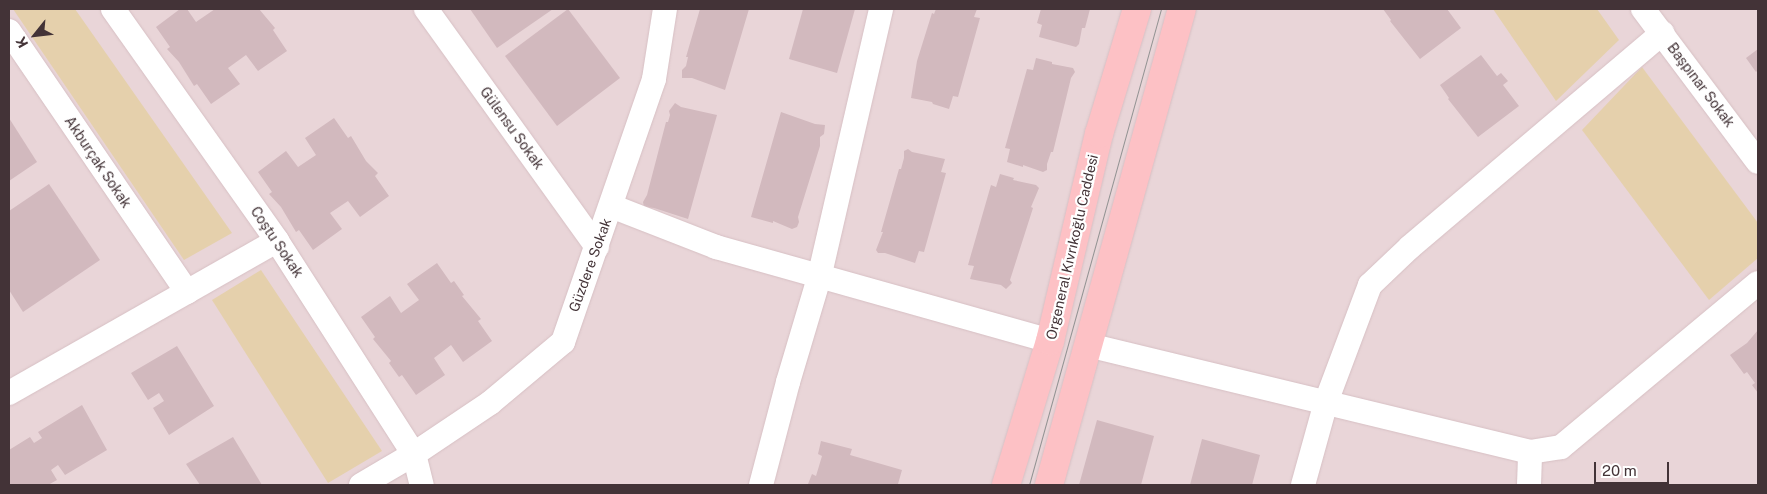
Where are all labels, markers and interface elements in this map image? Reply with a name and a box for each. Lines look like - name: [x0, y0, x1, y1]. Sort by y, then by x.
- north arrow: [10, 10, 60, 60]
- text: K: [12, 34, 31, 51]
- street label: Başpınar Sokak: [1664, 40, 1738, 130]
- street label: Gülensu Sokak: [477, 84, 547, 172]
- street label: Akburçak Sokak: [61, 113, 135, 211]
- street label: Orgeneral Kıvrıkoğlu Caddesi: [1043, 153, 1101, 341]
- street label: Coştu Sokak: [247, 203, 307, 281]
- street label: Güzdere Sokak: [565, 216, 615, 314]
- scale bar: [1597, 452, 1672, 484]
- text: 20 m: [1602, 462, 1637, 479]

